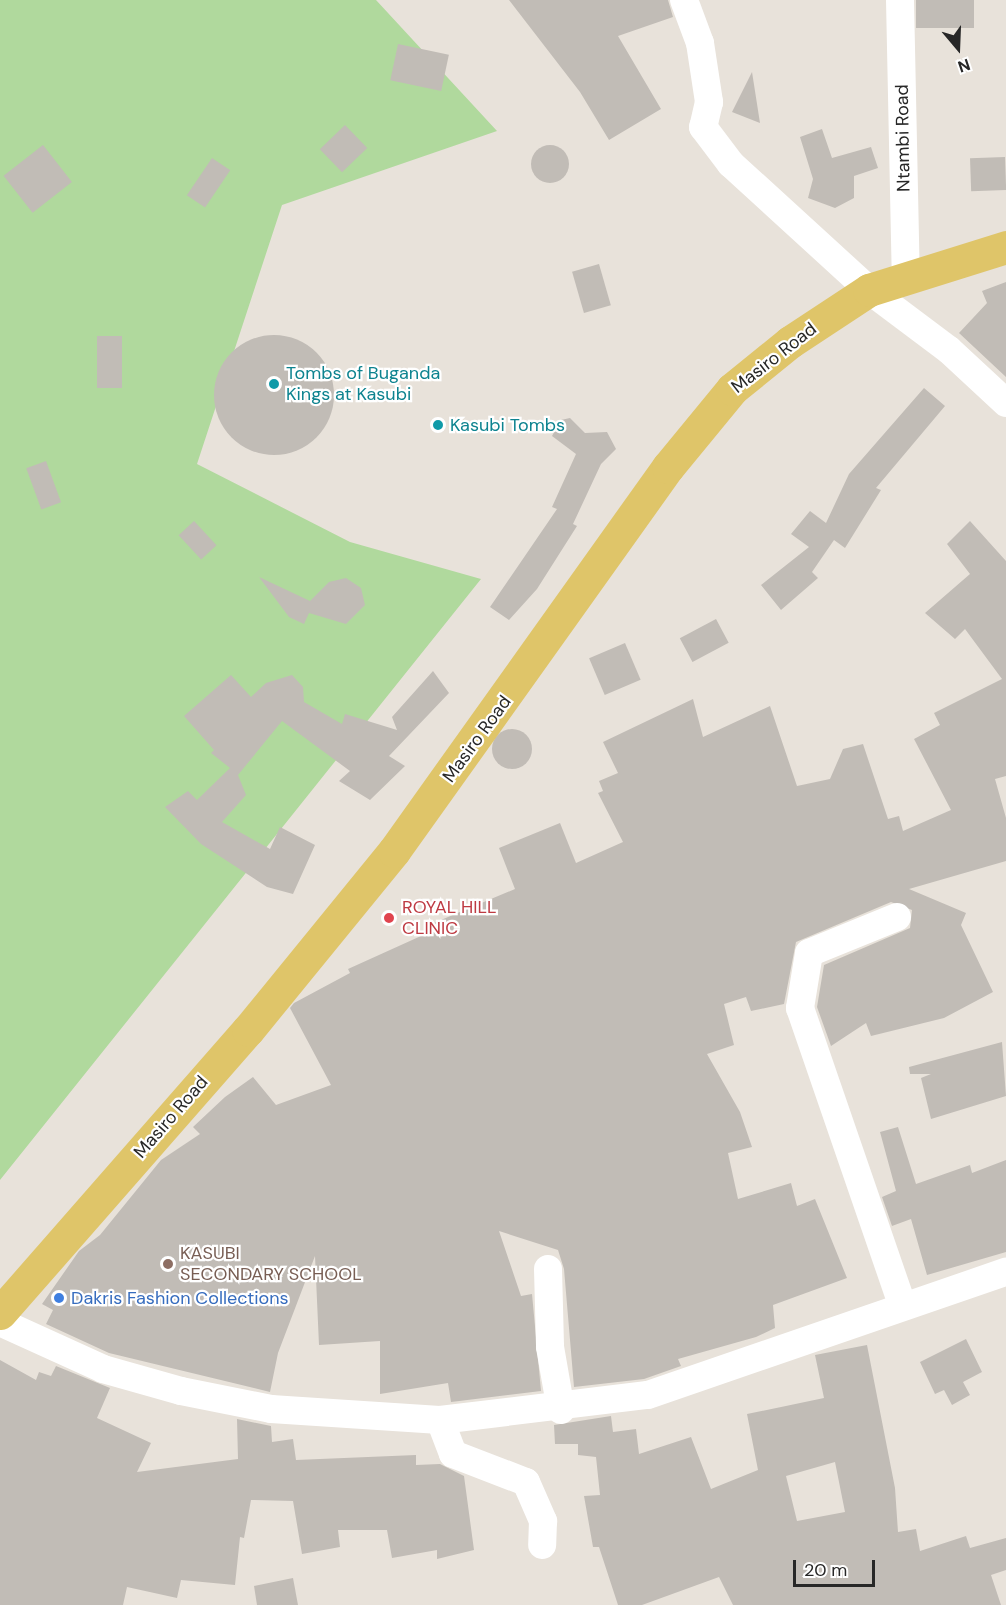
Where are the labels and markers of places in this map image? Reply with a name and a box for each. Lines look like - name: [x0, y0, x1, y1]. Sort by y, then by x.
- place label: Tombs of Buganda Kings at Kasubi: [286, 363, 440, 406]
- marker: Tombs of Buganda Kings at Kasubi: [267, 377, 281, 391]
- place label: Kasubi Tombs: [450, 414, 565, 436]
- marker: Kasubi Tombs: [431, 418, 445, 432]
- place label: ROYAL HILL CLINIC: [402, 897, 497, 940]
- marker: ROYAL HILL CLINIC: [380, 909, 398, 927]
- place label: KASUBI SECONDARY SCHOOL: [180, 1243, 362, 1286]
- marker: KASUBI SECONDARY SCHOOL: [161, 1257, 175, 1271]
- place label: Dakris Fashion Collections: [71, 1287, 289, 1309]
- marker: Dakris Fashion Collections: [52, 1291, 66, 1305]

